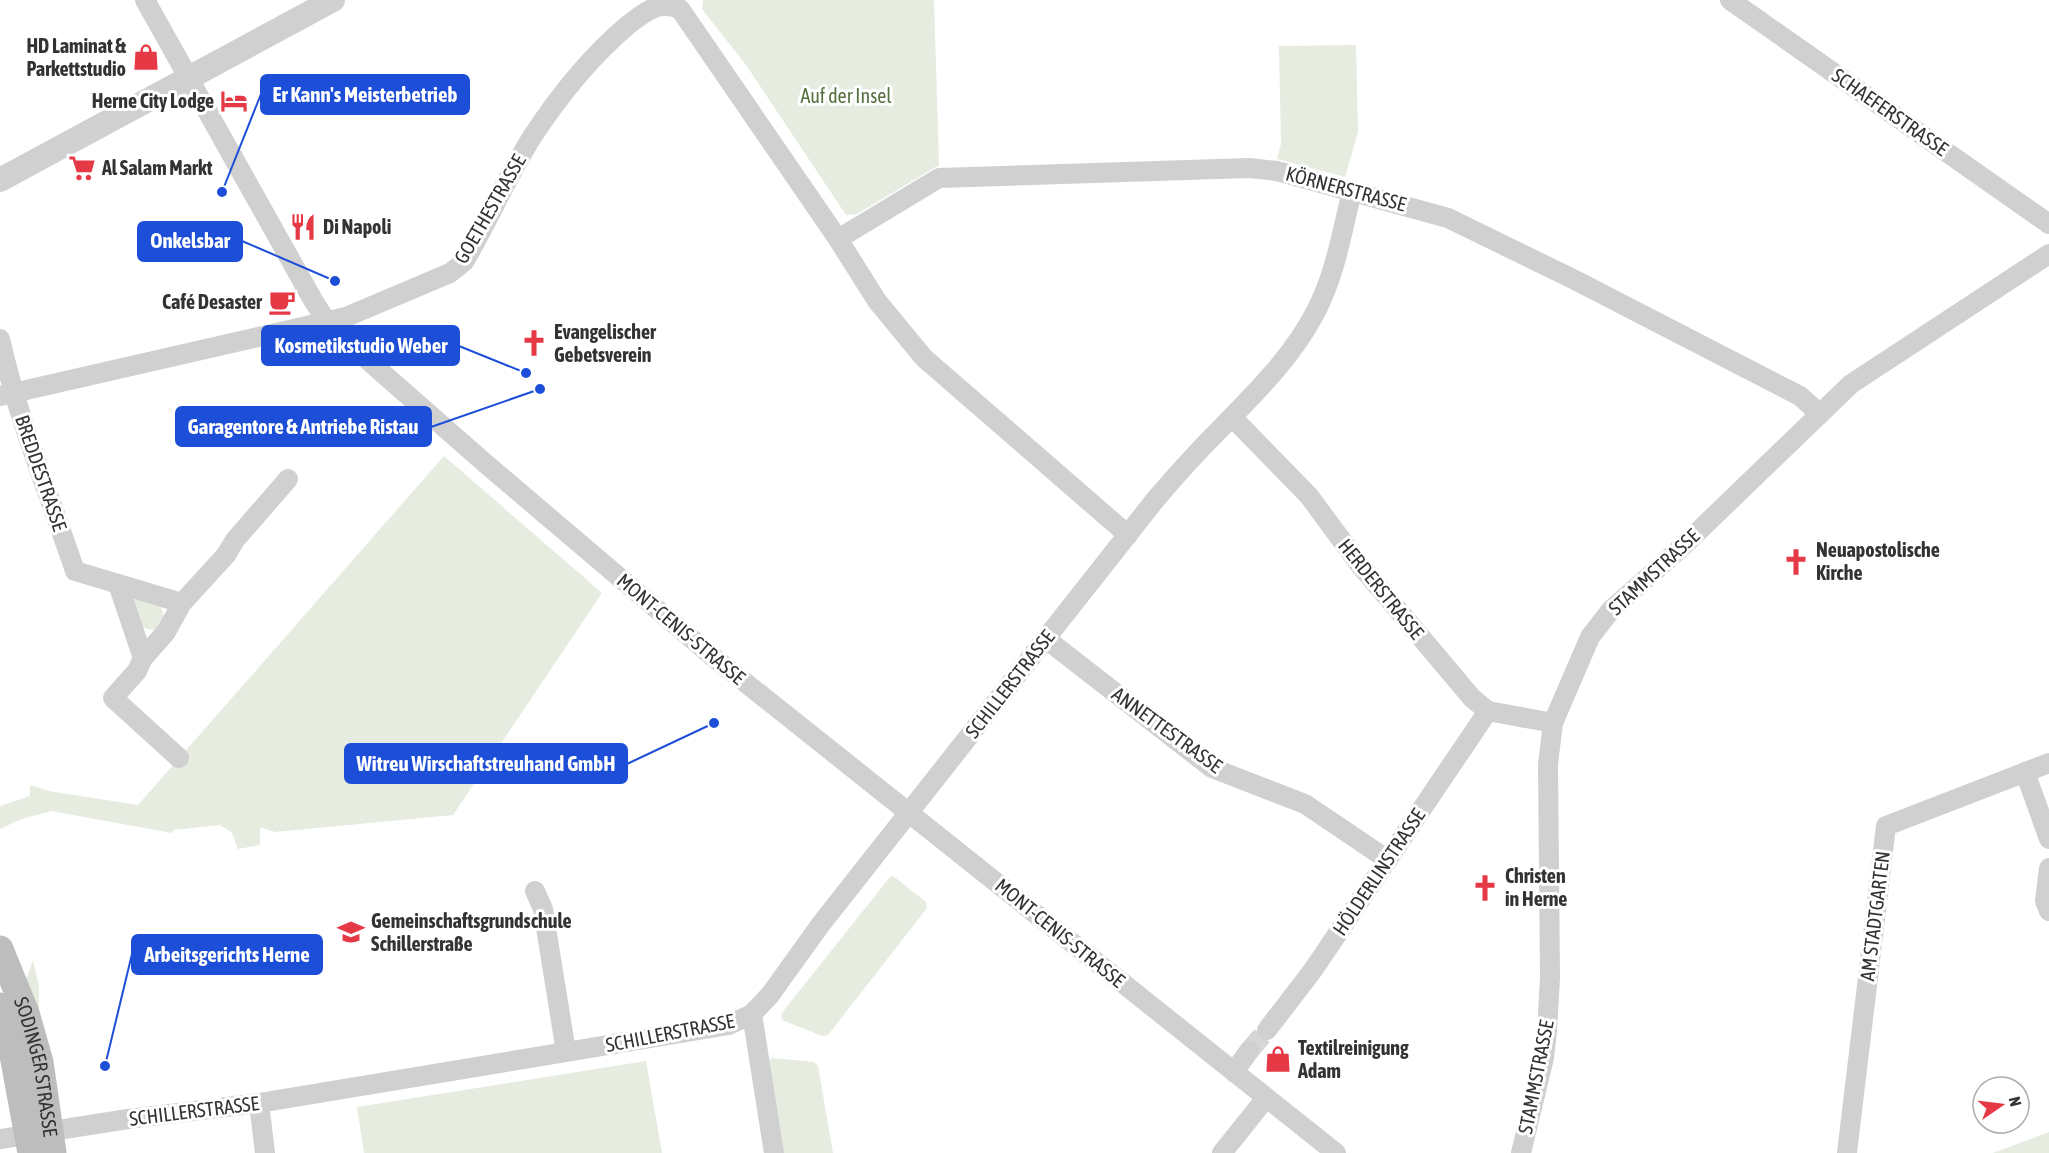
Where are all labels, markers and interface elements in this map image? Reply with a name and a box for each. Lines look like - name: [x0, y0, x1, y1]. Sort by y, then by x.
- place label: HD Laminat & Parkettstudio: [26, 34, 127, 80]
- shop icon: HD Laminat & Parkettstudio: [131, 42, 161, 72]
- street label: SCHAEFERSTRASSE: [1828, 63, 1953, 160]
- callout: Er Kann's Meisterbetrieb: [261, 75, 469, 114]
- text: Er Kann's Meisterbetrieb: [273, 82, 457, 106]
- park label: Auf der Insel: [800, 84, 892, 107]
- hotel icon: Herne City Lodge: [219, 86, 249, 116]
- place label: Herne City Lodge: [92, 89, 214, 112]
- street label: GOETHESTRASSE: [449, 150, 530, 267]
- supermarket icon: Al Salam Markt: [67, 153, 97, 183]
- place label: Al Salam Markt: [101, 156, 213, 179]
- street label: KÖRNERSTRASSE: [1284, 161, 1409, 216]
- restaurant icon: Di Napoli: [288, 212, 318, 242]
- place label: Di Napoli: [323, 215, 391, 238]
- callout: Onkelsbar: [138, 222, 242, 261]
- text: Onkelsbar: [150, 228, 231, 252]
- cafe icon: Café Desaster: [267, 287, 297, 317]
- place label: Café Desaster: [162, 290, 263, 313]
- place label: Evangelischer Gebetsverein: [554, 320, 657, 366]
- callout: Kosmetikstudio Weber: [262, 326, 459, 365]
- church icon: Evangelischer Gebetsverein: [519, 328, 549, 358]
- text: Kosmetikstudio Weber: [275, 333, 448, 357]
- callout: Garagentore & Antriebe Ristau: [176, 407, 431, 446]
- street label: BREDDESTRASSE: [11, 412, 72, 534]
- text: Garagentore & Antriebe Ristau: [187, 414, 419, 438]
- street label: STAMMSTRASSE: [1604, 524, 1704, 619]
- street label: HERDERSTRASSE: [1334, 534, 1429, 644]
- place label: Neuapostolische Kirche: [1816, 538, 1940, 584]
- church icon: Neuapostolische Kirche: [1781, 547, 1811, 577]
- street label: MONT-CENIS-STRASSE: [613, 568, 750, 689]
- street label: SCHILLERSTRASSE: [960, 625, 1059, 742]
- street label: ANNETTESTRASSE: [1108, 682, 1227, 777]
- callout: Witreu Wirschaftstreuhand GmbH: [345, 744, 627, 783]
- text: Witreu Wirschaftstreuhand GmbH: [356, 751, 615, 775]
- street label: HÖLDERLINSTRASSE: [1328, 804, 1430, 939]
- street label: AM STADTGARTEN: [1855, 850, 1894, 982]
- place label: Christen in Herne: [1505, 864, 1567, 910]
- street label: MONT-CENIS-STRASSE: [991, 873, 1130, 992]
- church icon: Christen in Herne: [1470, 873, 1500, 903]
- place label: Gemeinschaftsgrundschule Schillerstraße: [371, 909, 572, 955]
- school or university icon: Gemeinschaftsgrundschule Schillerstraße: [336, 917, 366, 947]
- callout: Arbeitsgerichts Herne: [132, 935, 322, 974]
- text: Arbeitsgerichts Herne: [143, 942, 310, 966]
- street label: SODINGER STRASSE: [10, 993, 63, 1138]
- street label: SCHILLERSTRASSE: [604, 1009, 737, 1056]
- street label: STAMMSTRASSE: [1513, 1018, 1558, 1136]
- place label: Textilreinigung Adam: [1297, 1036, 1409, 1082]
- shop icon: Textilreinigung Adam: [1263, 1044, 1293, 1074]
- north arrow: [1971, 1075, 2031, 1135]
- street label: SCHILLERSTRASSE: [128, 1091, 261, 1130]
- text: N: [2006, 1095, 2025, 1108]

